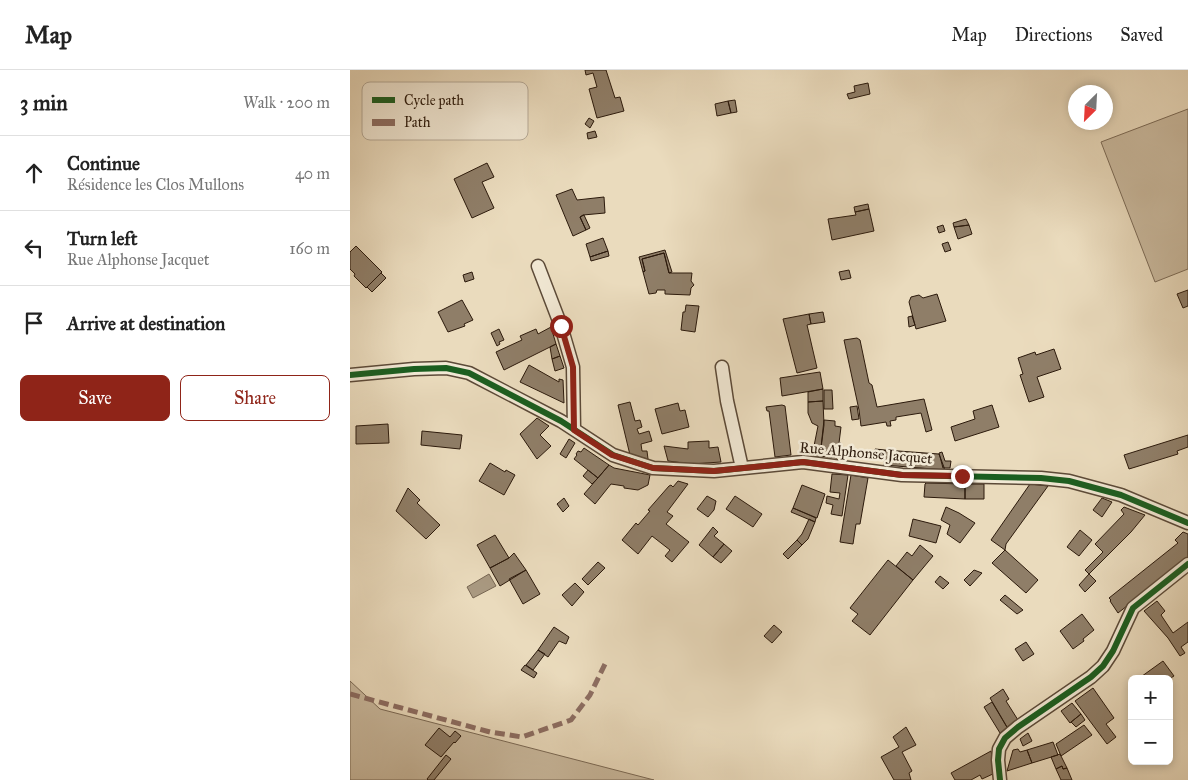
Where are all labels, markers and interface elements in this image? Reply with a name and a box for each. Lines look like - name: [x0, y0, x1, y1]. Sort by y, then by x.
- text: Map: [25, 20, 72, 50]
- text: Map: [951, 24, 987, 46]
- text: Directions: [1015, 24, 1092, 46]
- text: Saved: [1120, 24, 1163, 46]
- legend: [362, 82, 528, 140]
- north arrow: [1068, 85, 1113, 130]
- text: 3 min: [20, 90, 68, 116]
- text: Cycle path: [404, 92, 464, 109]
- text: Walk · 200 m: [243, 93, 330, 112]
- text: Path: [404, 114, 431, 131]
- text: Continue: [67, 152, 140, 175]
- icon: ahead: [20, 159, 48, 187]
- text: 40 m: [295, 164, 330, 183]
- text: Résidence les Clos Mullons: [67, 175, 244, 194]
- text: Turn left: [67, 227, 137, 250]
- icon: left: [20, 234, 48, 262]
- text: 160 m: [289, 239, 330, 258]
- text: Rue Alphonse Jacquet: [67, 250, 209, 269]
- icon: arrive: [20, 309, 48, 337]
- text: Arrive at destination: [67, 312, 225, 335]
- route start: [550, 315, 573, 338]
- button: Save: [20, 375, 170, 421]
- button: Share: [180, 375, 330, 421]
- street label: Rue Alphonse Jacquet: [799, 438, 934, 469]
- route end: [951, 465, 974, 488]
- map controls: [1128, 675, 1173, 765]
- button: +: [1128, 675, 1173, 720]
- button: −: [1128, 720, 1173, 765]

